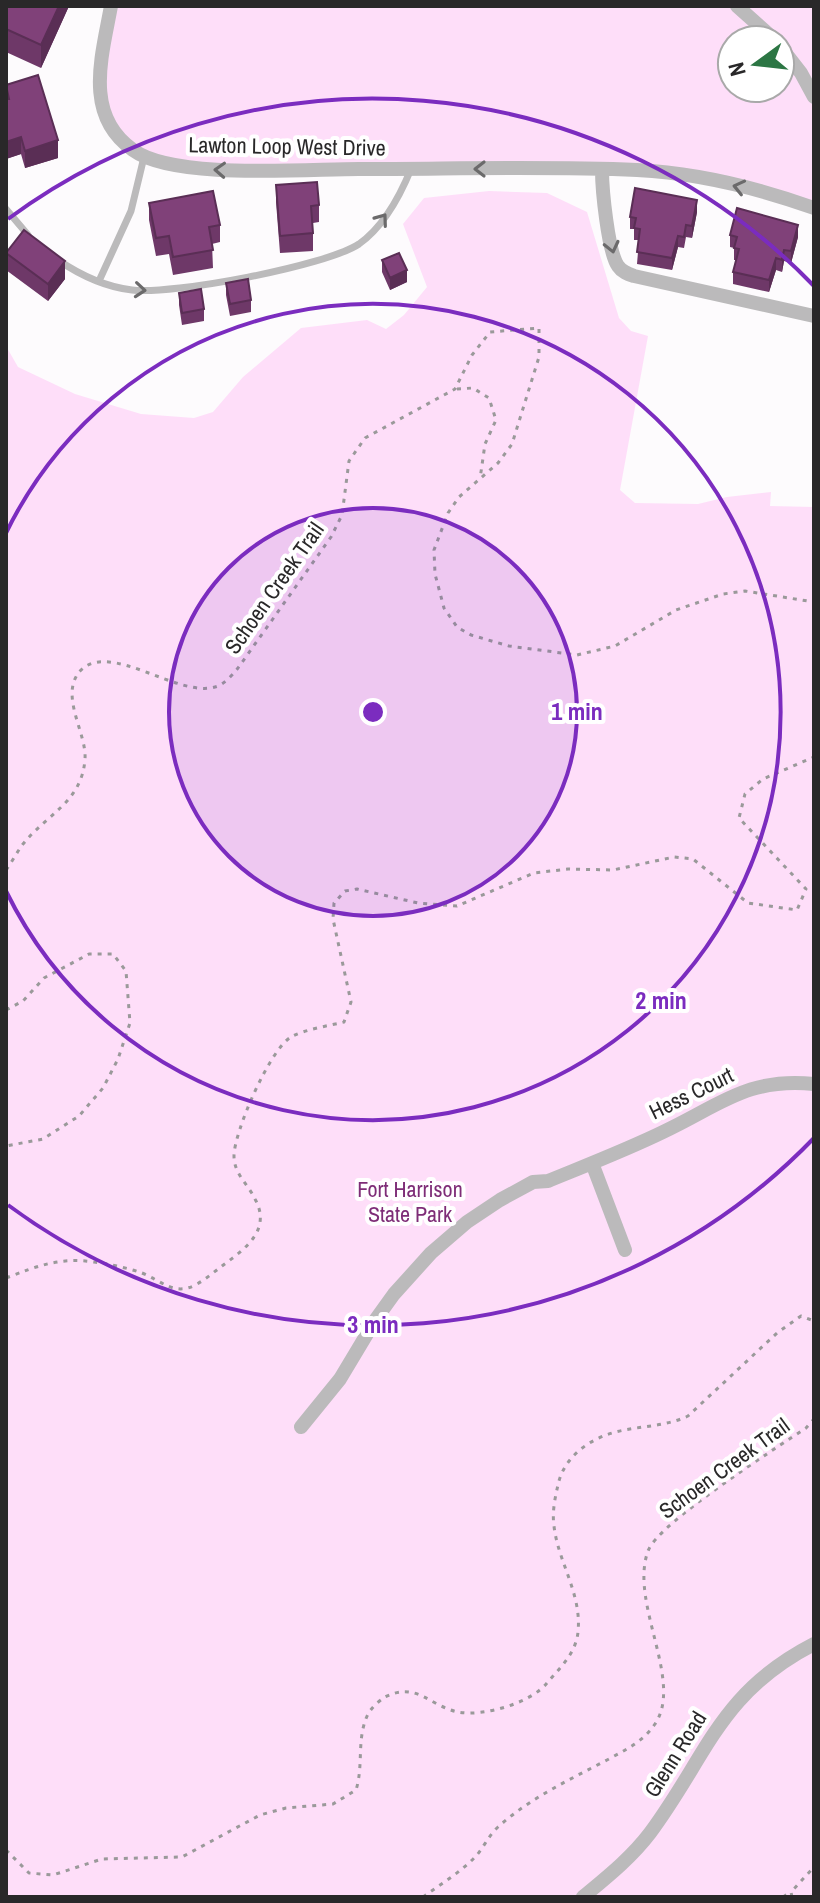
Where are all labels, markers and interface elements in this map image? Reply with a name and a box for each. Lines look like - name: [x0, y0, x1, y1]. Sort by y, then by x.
- north arrow: [716, 24, 796, 104]
- text: N: [721, 59, 753, 79]
- street label: Lawton Loop West Drive: [188, 129, 386, 163]
- one-way arrow: [473, 160, 486, 178]
- one-way arrow: [213, 161, 226, 178]
- one-way arrow: [733, 179, 746, 196]
- one-way arrow: [372, 213, 387, 228]
- one-way arrow: [603, 240, 620, 253]
- one-way arrow: [134, 281, 147, 298]
- street label: Schoen Creek Trail: [217, 516, 331, 660]
- text: 1 min: [551, 695, 603, 727]
- centre of rings: [359, 698, 387, 726]
- text: 2 min: [635, 984, 687, 1016]
- street label: Hess Court: [644, 1060, 738, 1126]
- park label: Fort Harrison State Park: [357, 1174, 463, 1229]
- text: 3 min: [347, 1308, 399, 1340]
- street label: Schoen Creek Trail: [653, 1410, 795, 1526]
- street label: Glenn Road: [637, 1705, 713, 1803]

